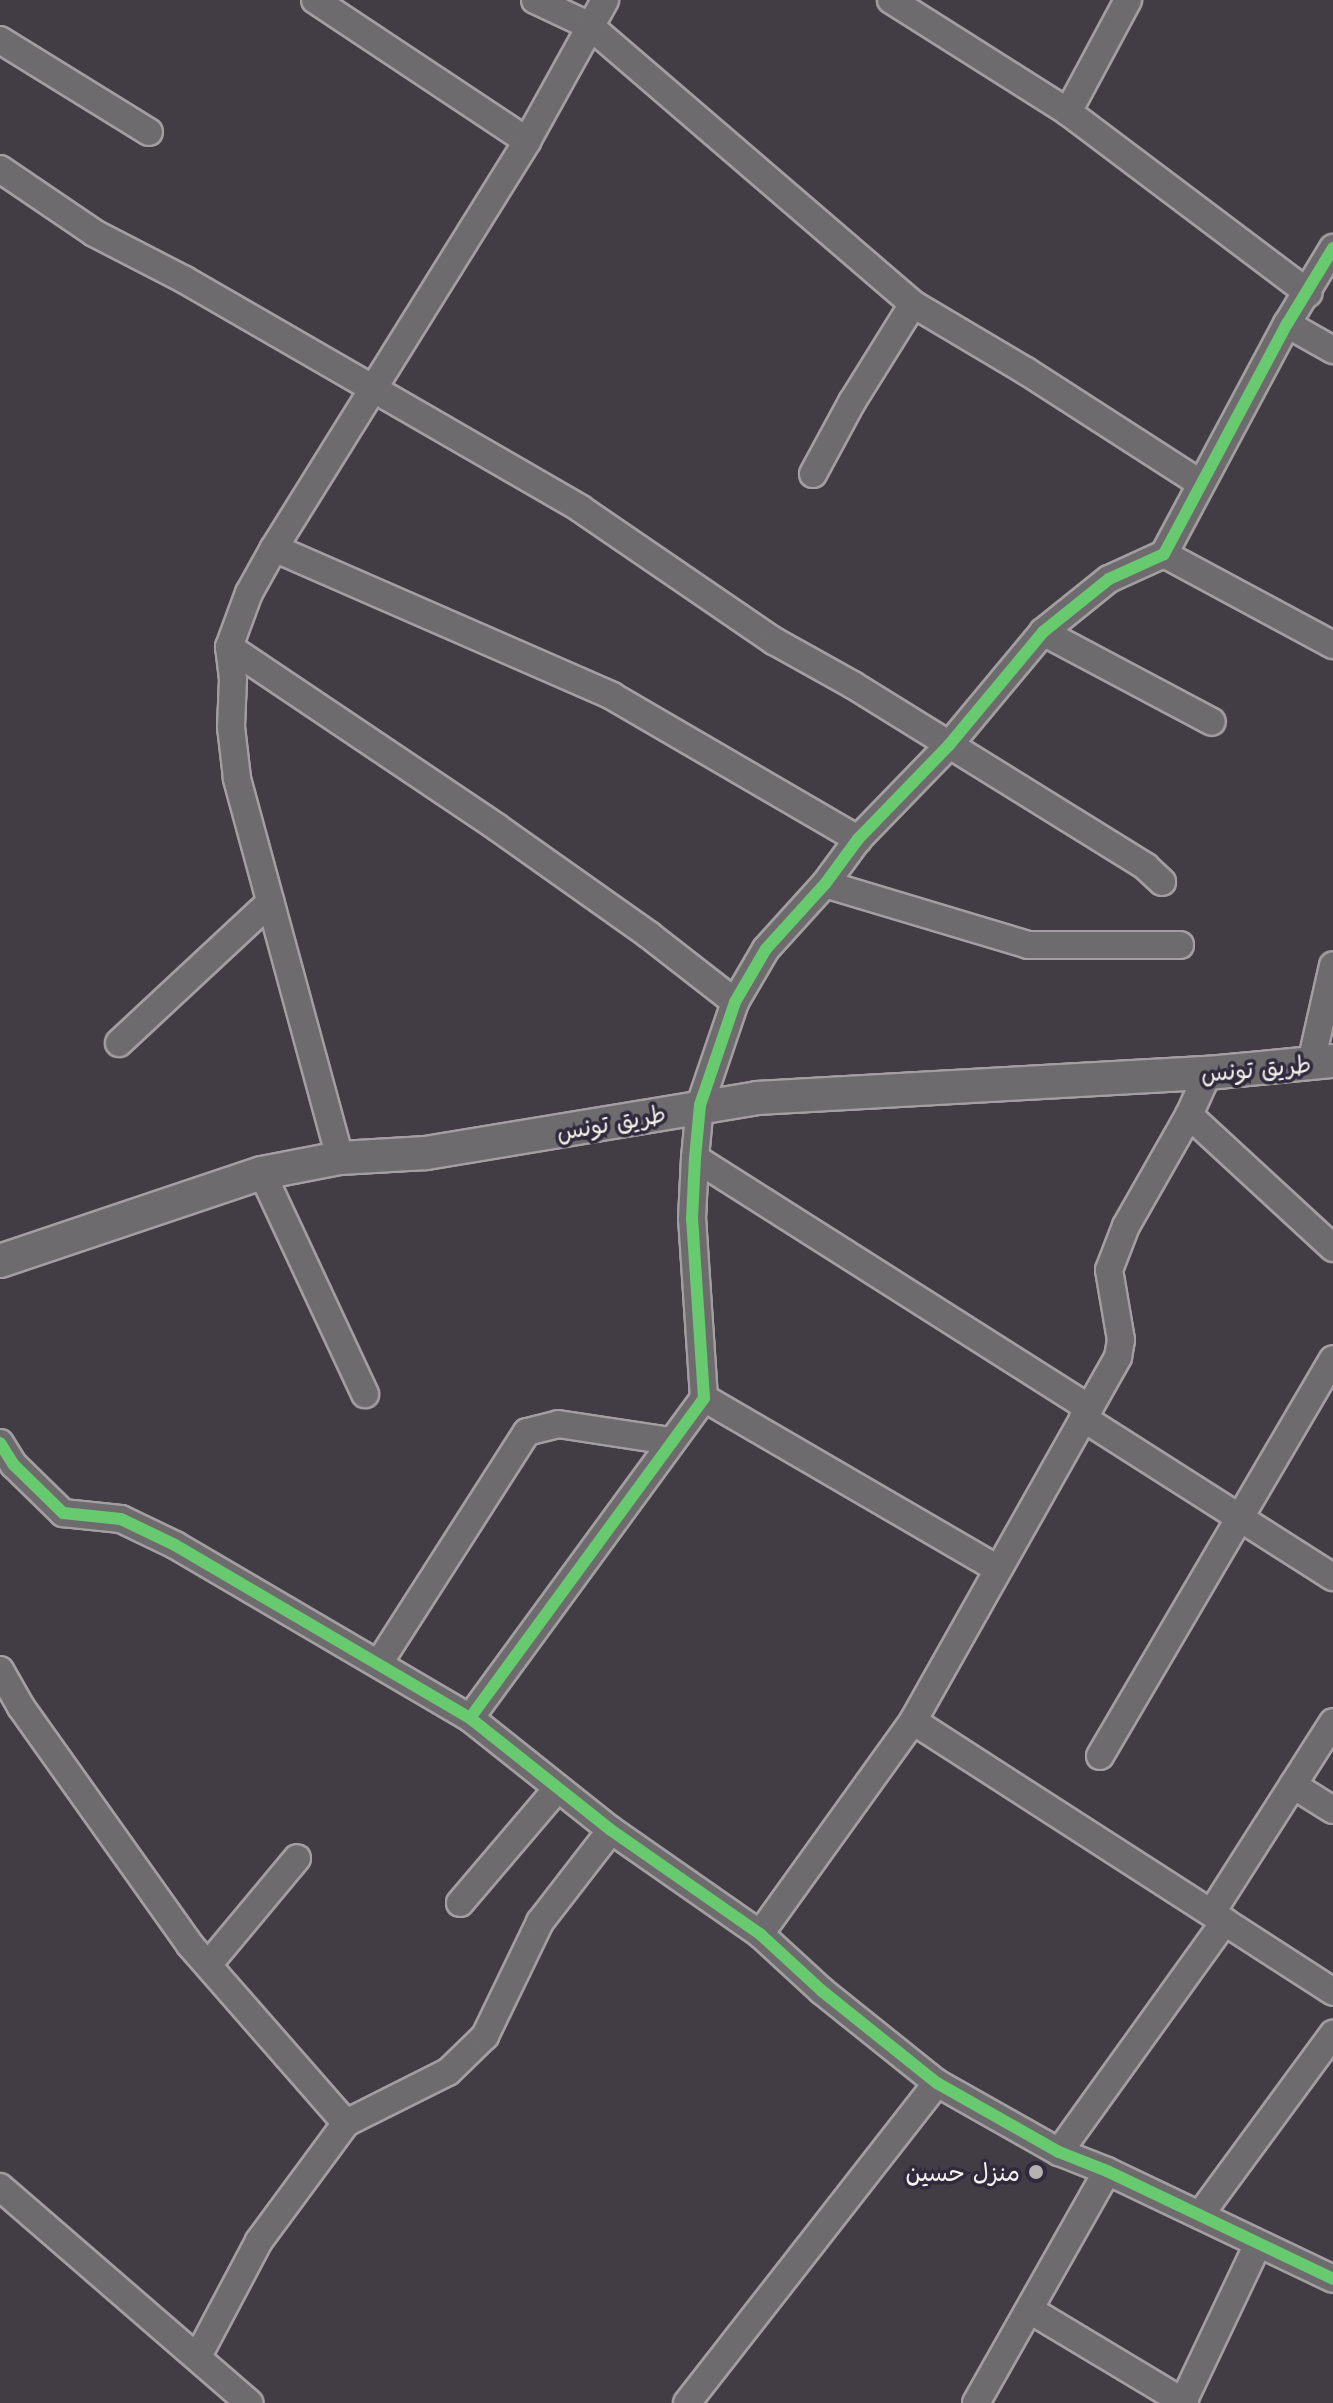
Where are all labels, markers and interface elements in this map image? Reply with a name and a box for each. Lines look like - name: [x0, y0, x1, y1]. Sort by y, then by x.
- street label: طريق تونس: [1200, 1049, 1312, 1087]
- street label: طريق تونس: [554, 1098, 668, 1146]
- place label: منزل حسين: [906, 2158, 1020, 2186]
- marker: منزل حسين: [1027, 2163, 1045, 2181]

